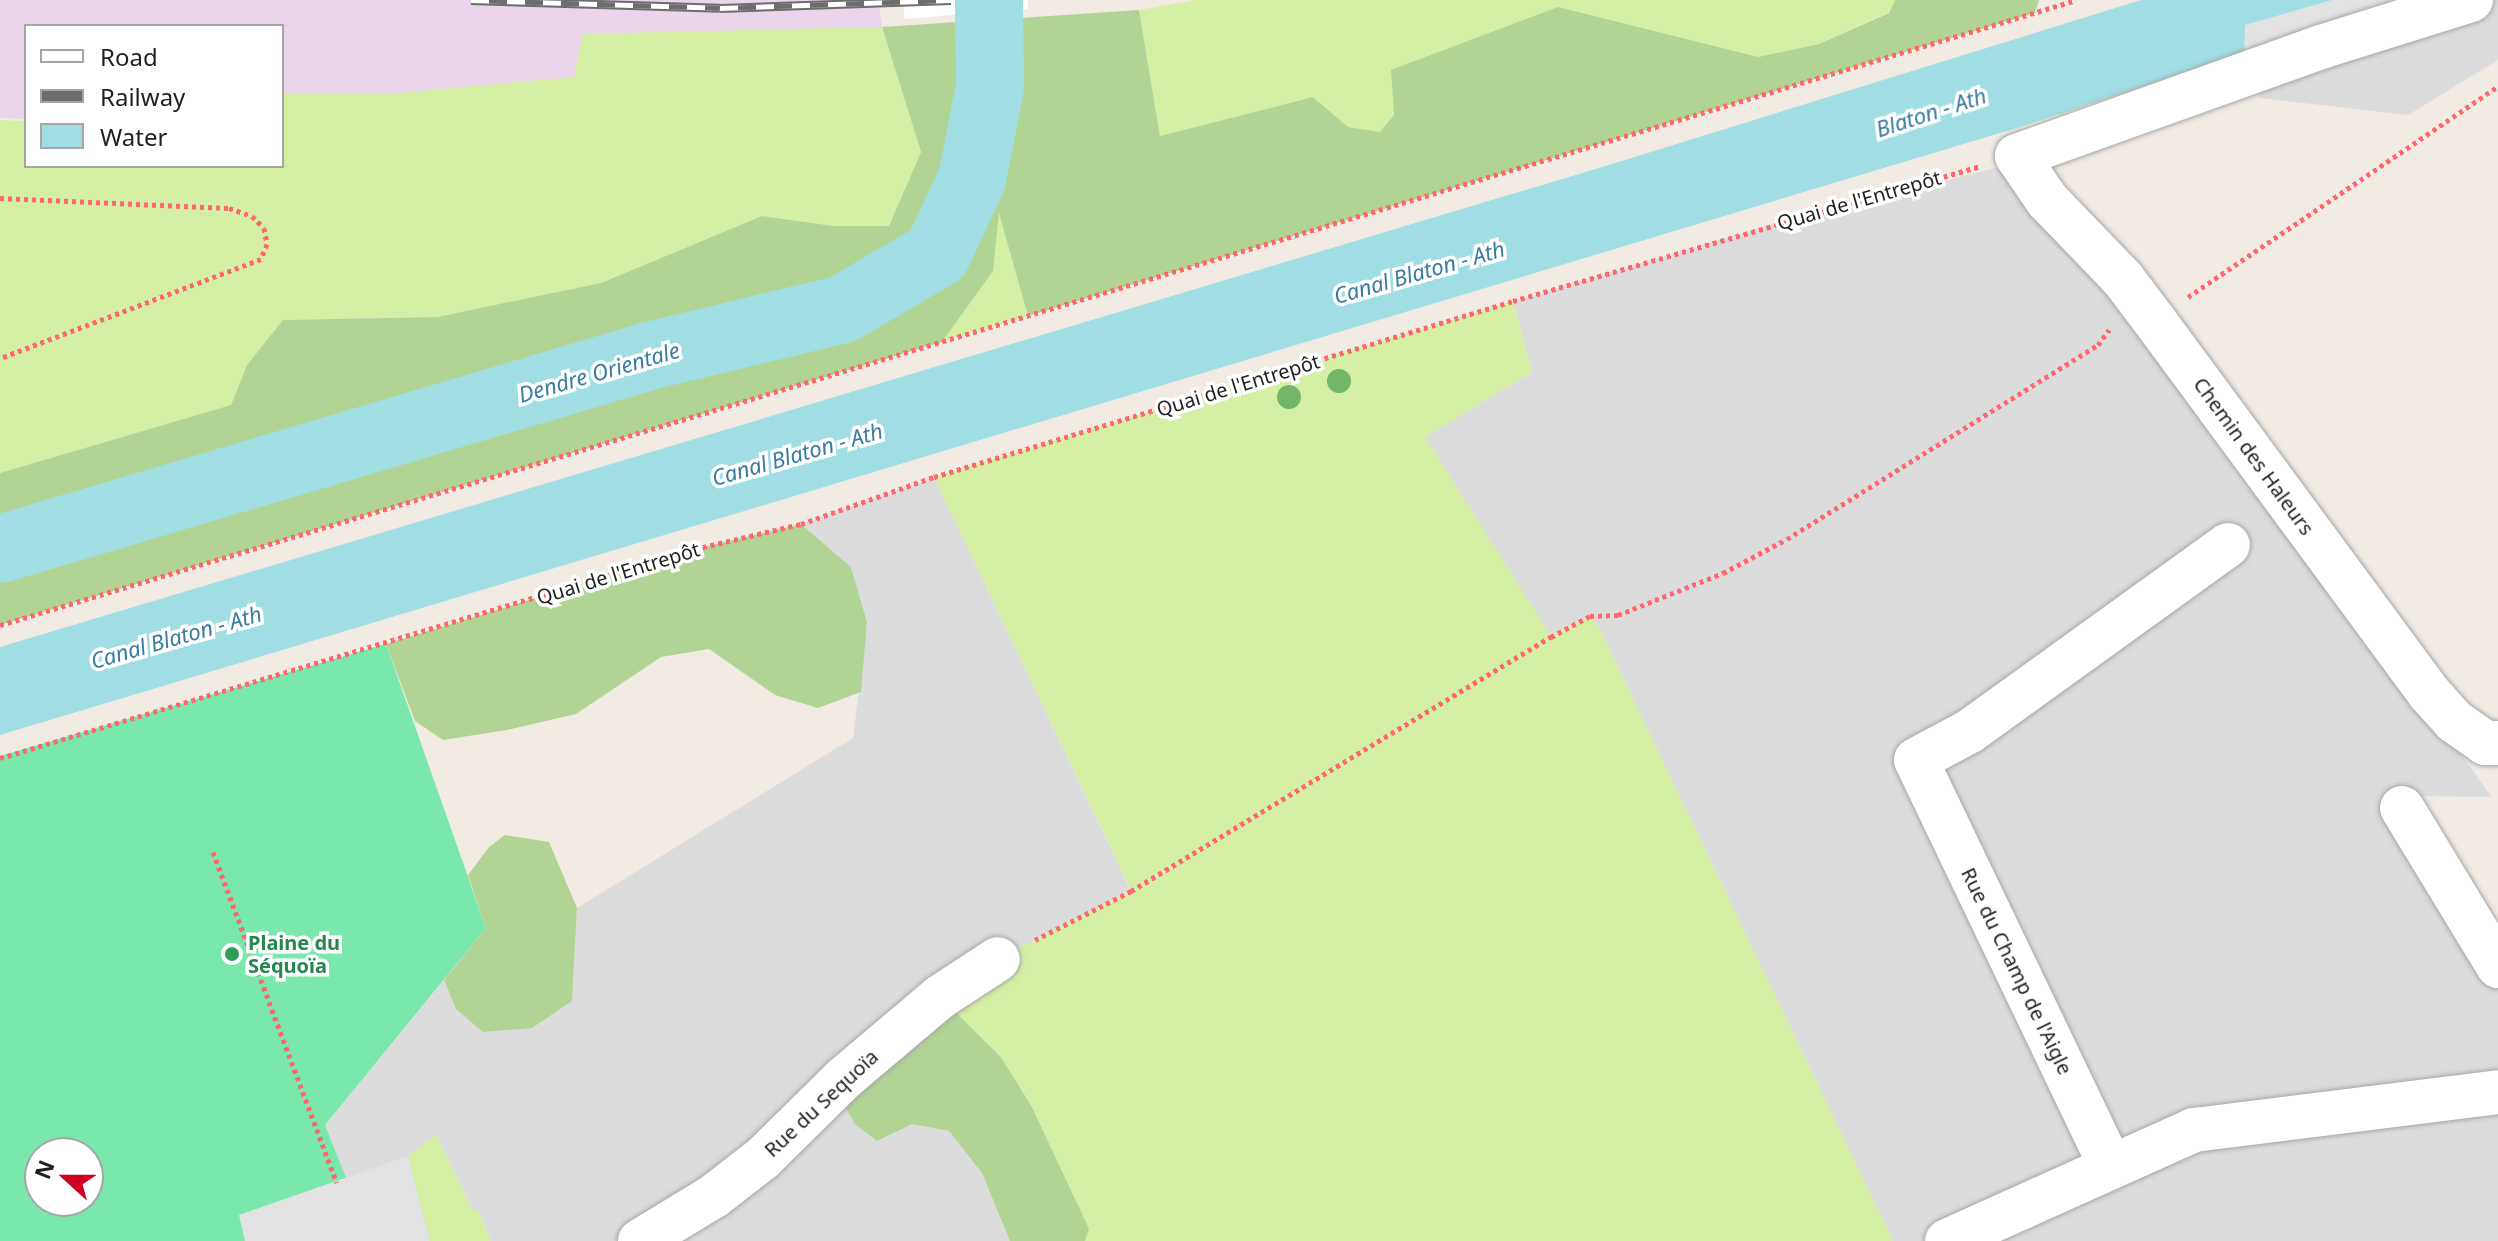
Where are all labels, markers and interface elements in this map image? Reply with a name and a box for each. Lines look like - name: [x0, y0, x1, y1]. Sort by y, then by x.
- legend: [24, 24, 284, 168]
- text: Road: [100, 40, 158, 73]
- text: Railway: [100, 80, 185, 113]
- water label: Blaton - Ath: [1872, 82, 1990, 142]
- text: Water: [100, 120, 167, 153]
- street label: Quai de l'Entrepôt: [1774, 165, 1944, 235]
- water label: Canal Blaton - Ath: [1330, 235, 1508, 309]
- water label: Dendre Orientale: [515, 336, 683, 408]
- street label: Quai de l'Entrepôt: [1153, 349, 1323, 421]
- street label: Chemin des Haleurs: [2189, 373, 2319, 539]
- water label: Canal Blaton - Ath: [708, 417, 886, 491]
- street label: Quai de l'Entrepôt: [533, 537, 703, 609]
- water label: Canal Blaton - Ath: [87, 600, 265, 674]
- street label: Rue du Champ de l'Aigle: [1956, 864, 2078, 1078]
- place label: Plaine du Séquoïa: [248, 930, 340, 977]
- marker: Plaine du Séquoïa: [223, 945, 241, 963]
- street label: Rue du Sequoïa: [759, 1044, 883, 1162]
- north arrow: [24, 1137, 104, 1217]
- text: N: [26, 1155, 61, 1183]

